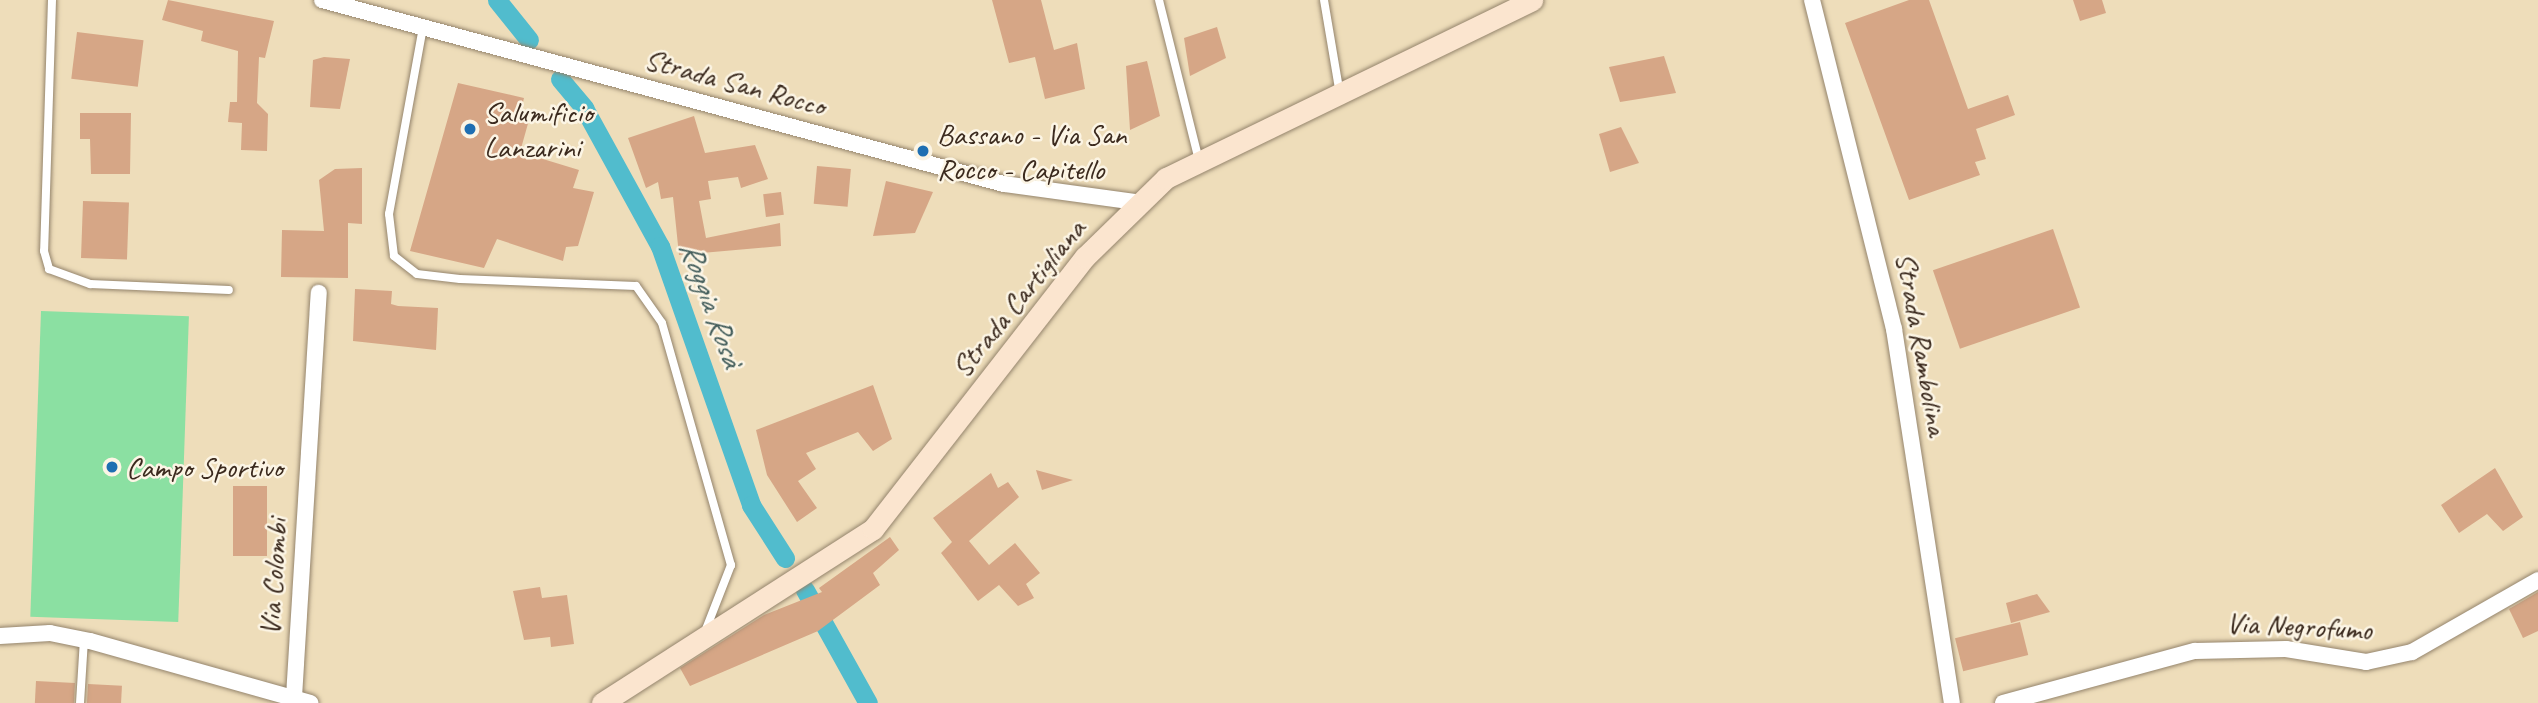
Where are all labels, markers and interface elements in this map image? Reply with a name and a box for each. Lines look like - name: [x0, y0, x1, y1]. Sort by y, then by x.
- street label: Strada San Rocco: [640, 40, 830, 124]
- place label: Salumificio Lanzarini: [484, 94, 593, 164]
- place label: Bassano - Via San Rocco - Capitello: [937, 116, 1127, 186]
- marker: Salumificio Lanzarini: [462, 121, 478, 137]
- marker: Bassano - Via San Rocco - Capitello: [915, 143, 931, 159]
- street label: Strada Cartigliana: [943, 211, 1093, 385]
- water label: Roggia Rosà: [671, 236, 751, 372]
- street label: Strada Rambolina: [1888, 249, 1956, 439]
- place label: Campo Sportivo: [126, 449, 283, 485]
- marker: Campo Sportivo: [104, 459, 120, 475]
- street label: Via Colombi: [251, 517, 295, 637]
- street label: Via Negrofumo: [2224, 604, 2374, 648]

